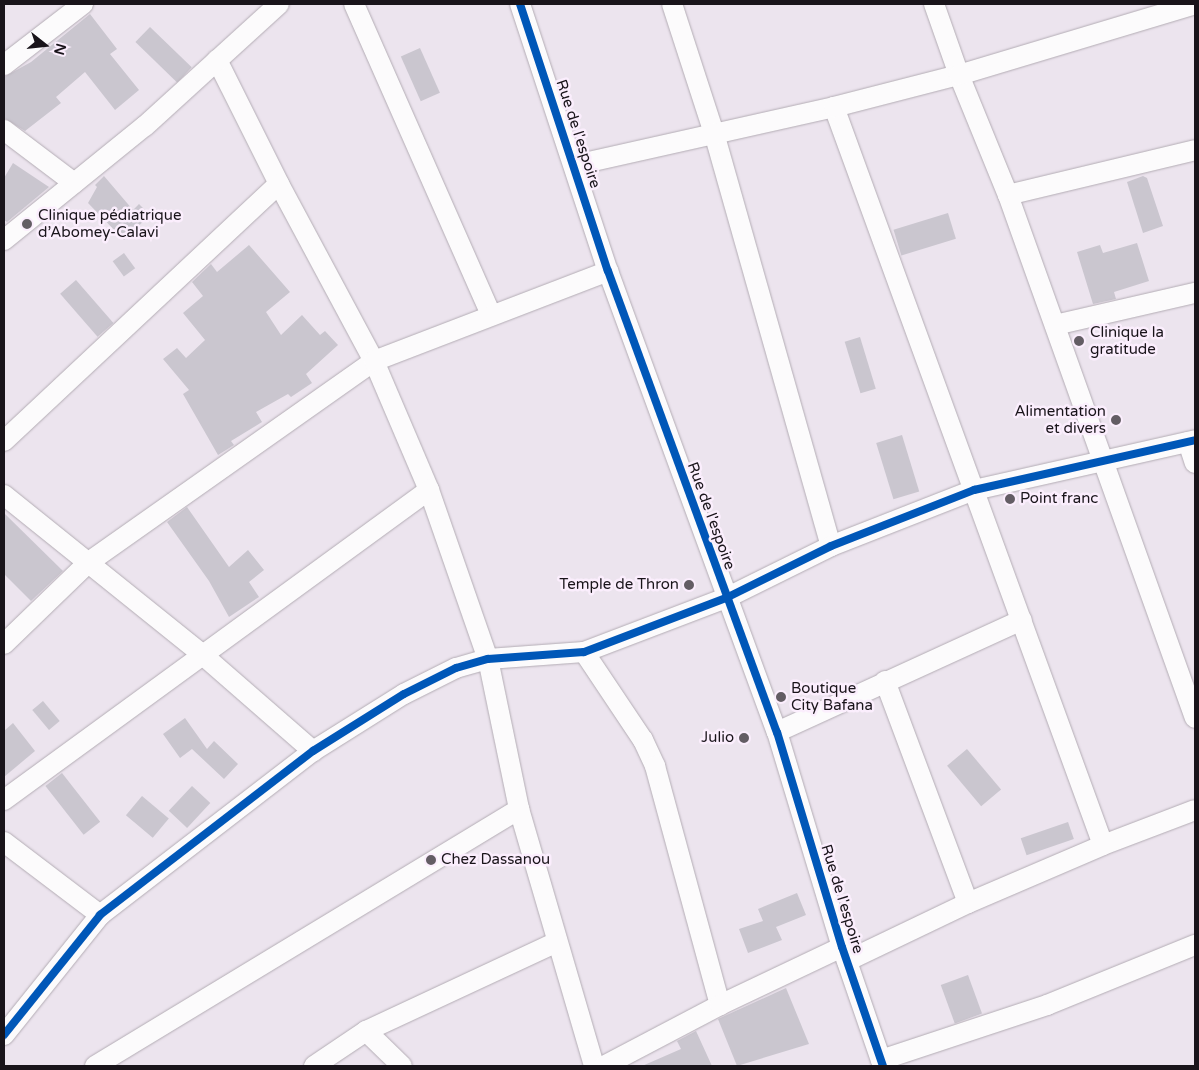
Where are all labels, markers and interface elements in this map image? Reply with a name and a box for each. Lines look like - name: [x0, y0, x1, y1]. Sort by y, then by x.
- north arrow: [20, 20, 70, 70]
- text: N: [50, 42, 70, 57]
- street label: Rue de l'espoire: [552, 77, 604, 191]
- place label: Clinique pédiatrique d’Abomey-Calavi: [38, 206, 181, 241]
- marker: Clinique pédiatrique d’Abomey-Calavi: [20, 217, 34, 231]
- place label: Clinique la gratitude: [1090, 323, 1164, 358]
- marker: Clinique la gratitude: [1072, 334, 1086, 348]
- place label: Alimentation et divers: [1015, 402, 1106, 437]
- marker: Alimentation et divers: [1110, 414, 1122, 426]
- street label: Rue de l'espoire: [683, 460, 739, 572]
- place label: Point franc: [1020, 490, 1098, 508]
- marker: Point franc: [1004, 493, 1016, 505]
- place label: Temple de Thron: [559, 576, 679, 594]
- marker: Temple de Thron: [683, 579, 695, 591]
- place label: Boutique City Bafana: [791, 679, 873, 714]
- marker: Boutique City Bafana: [775, 691, 787, 703]
- place label: Julio: [701, 729, 734, 747]
- marker: Julio: [738, 732, 750, 744]
- street label: Rue de l'espoire: [817, 842, 867, 956]
- place label: Chez Dassanou: [441, 851, 550, 869]
- marker: Chez Dassanou: [425, 854, 437, 866]

